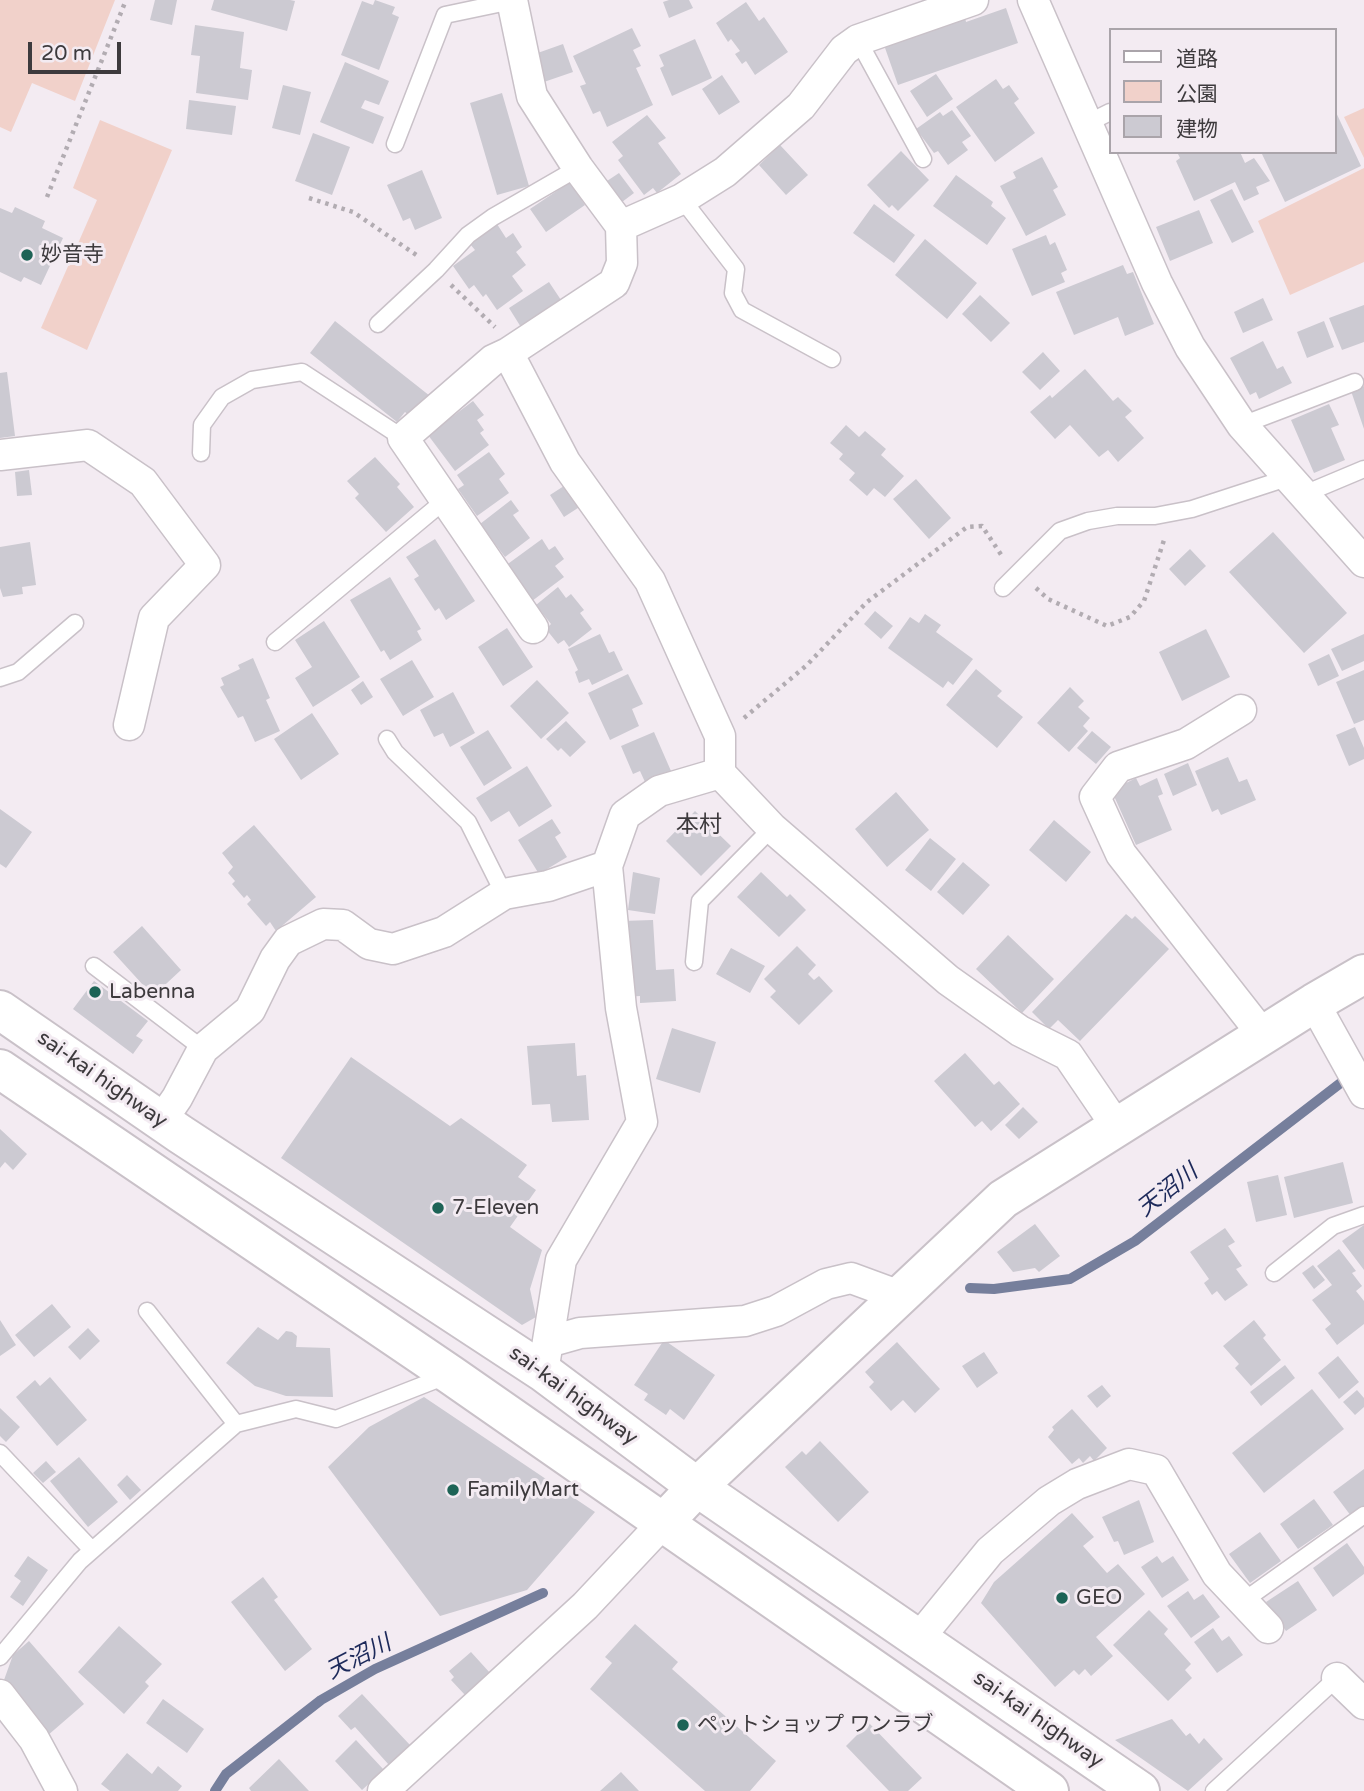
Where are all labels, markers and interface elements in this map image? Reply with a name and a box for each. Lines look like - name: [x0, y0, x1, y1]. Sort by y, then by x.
- scale bar: [32, 28, 124, 72]
- legend: [1108, 28, 1336, 154]
- text: 20 m: [41, 41, 92, 66]
- text: 道路: [1176, 47, 1218, 72]
- text: 公園: [1176, 82, 1218, 107]
- text: 建物: [1176, 117, 1218, 142]
- place label: 妙音寺: [41, 242, 104, 268]
- marker: 妙音寺: [19, 247, 35, 263]
- district label: 本村: [676, 812, 722, 840]
- place label: Labenna: [109, 979, 195, 1005]
- marker: Labenna: [87, 984, 103, 1000]
- street label: sai-kai highway: [32, 1026, 172, 1134]
- water label: 天沼川: [1132, 1159, 1204, 1223]
- place label: 7-Eleven: [452, 1195, 539, 1221]
- marker: 7-Eleven: [430, 1200, 446, 1216]
- street label: sai-kai highway: [504, 1341, 642, 1451]
- place label: FamilyMart: [467, 1477, 579, 1503]
- marker: FamilyMart: [445, 1482, 461, 1498]
- place label: GEO: [1076, 1585, 1122, 1611]
- marker: GEO: [1054, 1590, 1070, 1606]
- water label: 天沼川: [322, 1630, 396, 1686]
- street label: sai-kai highway: [968, 1666, 1108, 1774]
- place label: ペットショップ ワンラブ: [697, 1712, 933, 1738]
- marker: ペットショップ ワンラブ: [675, 1717, 691, 1733]

